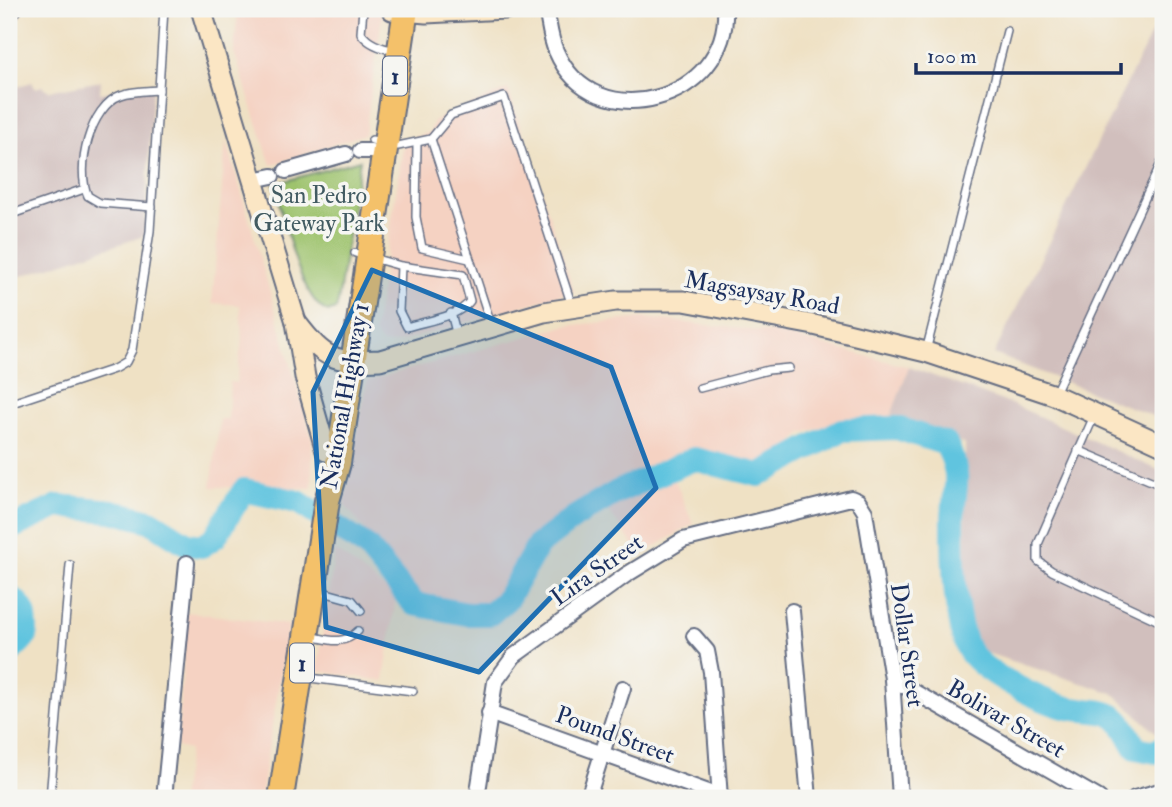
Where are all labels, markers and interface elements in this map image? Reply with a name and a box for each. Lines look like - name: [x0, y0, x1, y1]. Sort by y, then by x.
- scale bar: [916, 32, 1121, 76]
- text: 100 m: [927, 43, 977, 70]
- road number: 1: [383, 57, 407, 96]
- park label: San Pedro Gateway Park: [253, 180, 385, 239]
- street label: Magsaysay Road: [682, 264, 842, 322]
- street label: National Highway 1: [313, 300, 377, 492]
- street label: Lira Street: [545, 527, 649, 613]
- street label: Dollar Street: [883, 581, 931, 709]
- road number: 1: [290, 643, 314, 682]
- street label: Bolivar Street: [941, 673, 1071, 765]
- street label: Pound Street: [551, 699, 679, 771]

